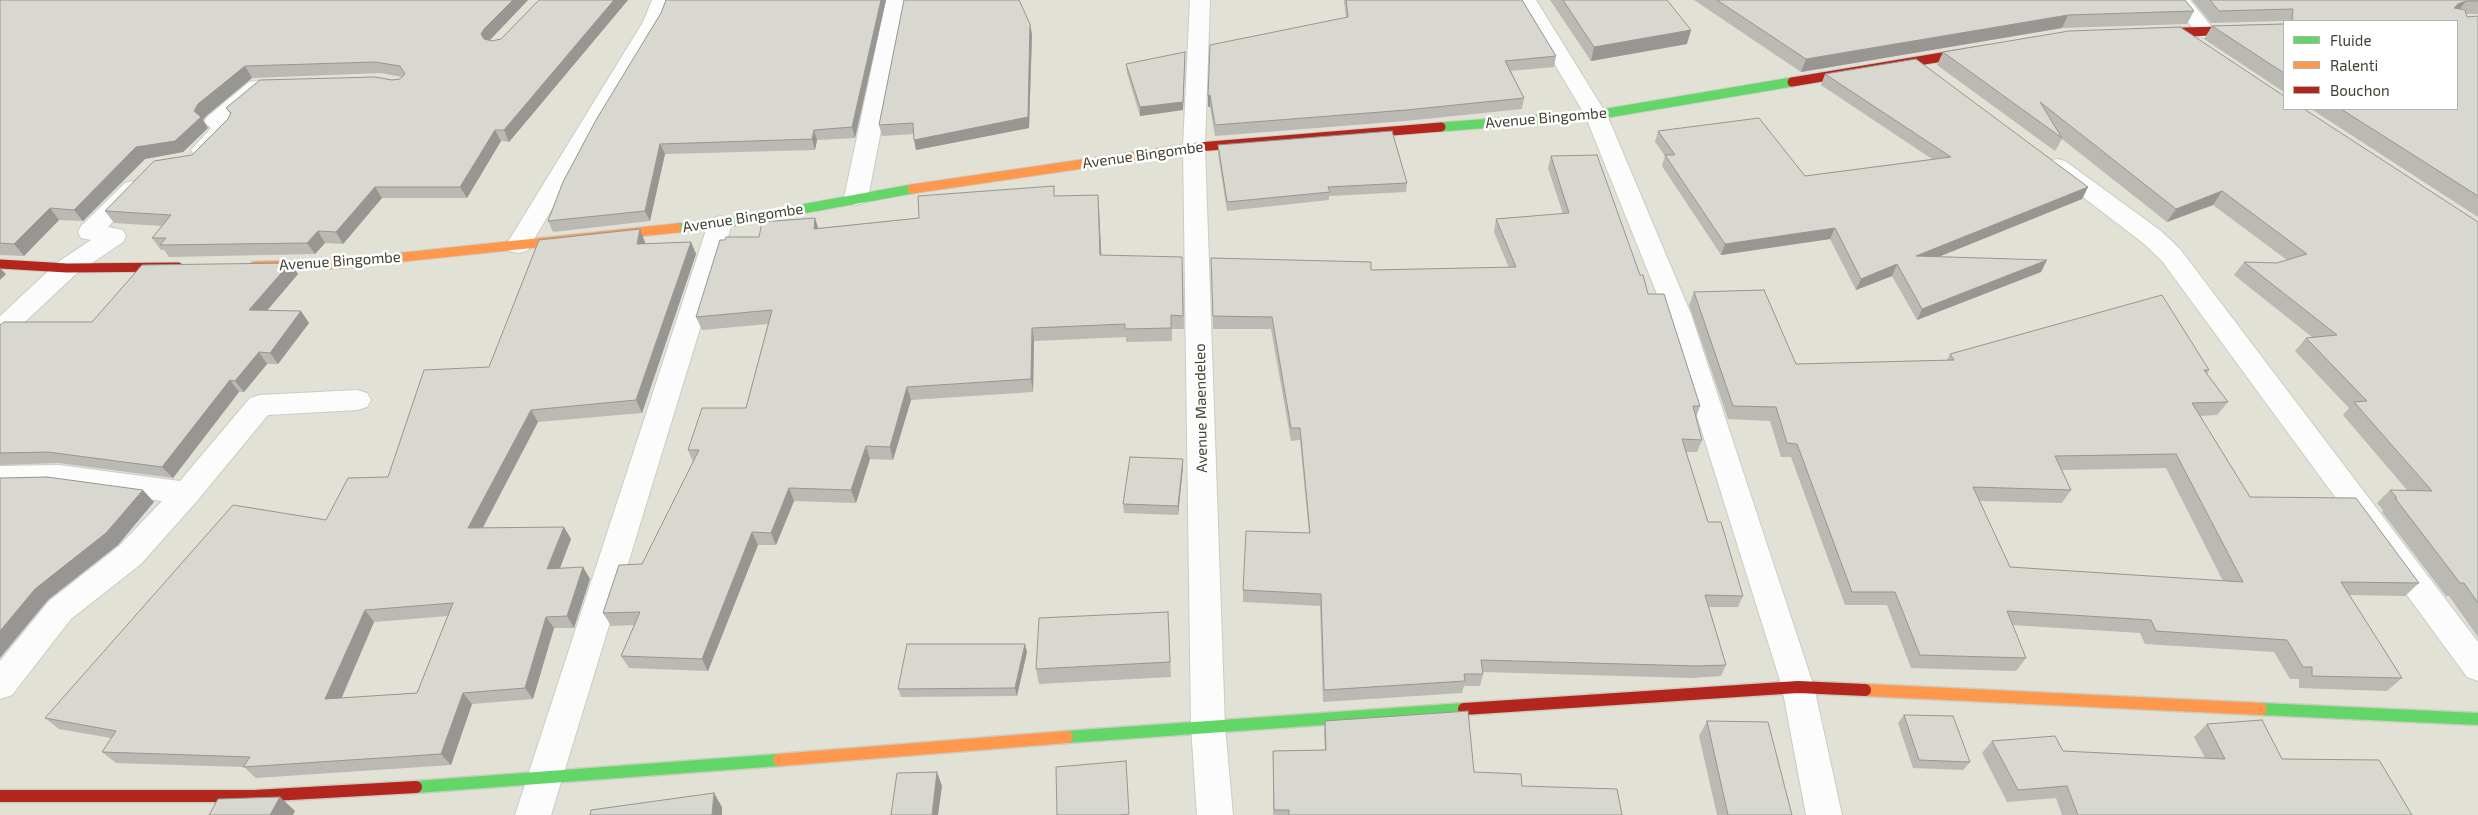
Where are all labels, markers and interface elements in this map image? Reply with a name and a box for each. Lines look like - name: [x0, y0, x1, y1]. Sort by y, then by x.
- legend: [2283, 20, 2458, 110]
- text: Fluide: [2330, 31, 2371, 49]
- text: Ralenti: [2330, 56, 2378, 74]
- text: Bouchon: [2330, 81, 2390, 99]
- street label: Avenue Bingombe: [1484, 104, 1608, 132]
- street label: Avenue Bingombe: [1081, 138, 1205, 172]
- street label: Avenue Bingombe: [681, 200, 805, 236]
- street label: Avenue Bingombe: [279, 248, 401, 274]
- street label: Avenue Maendeleo: [1191, 343, 1211, 473]

